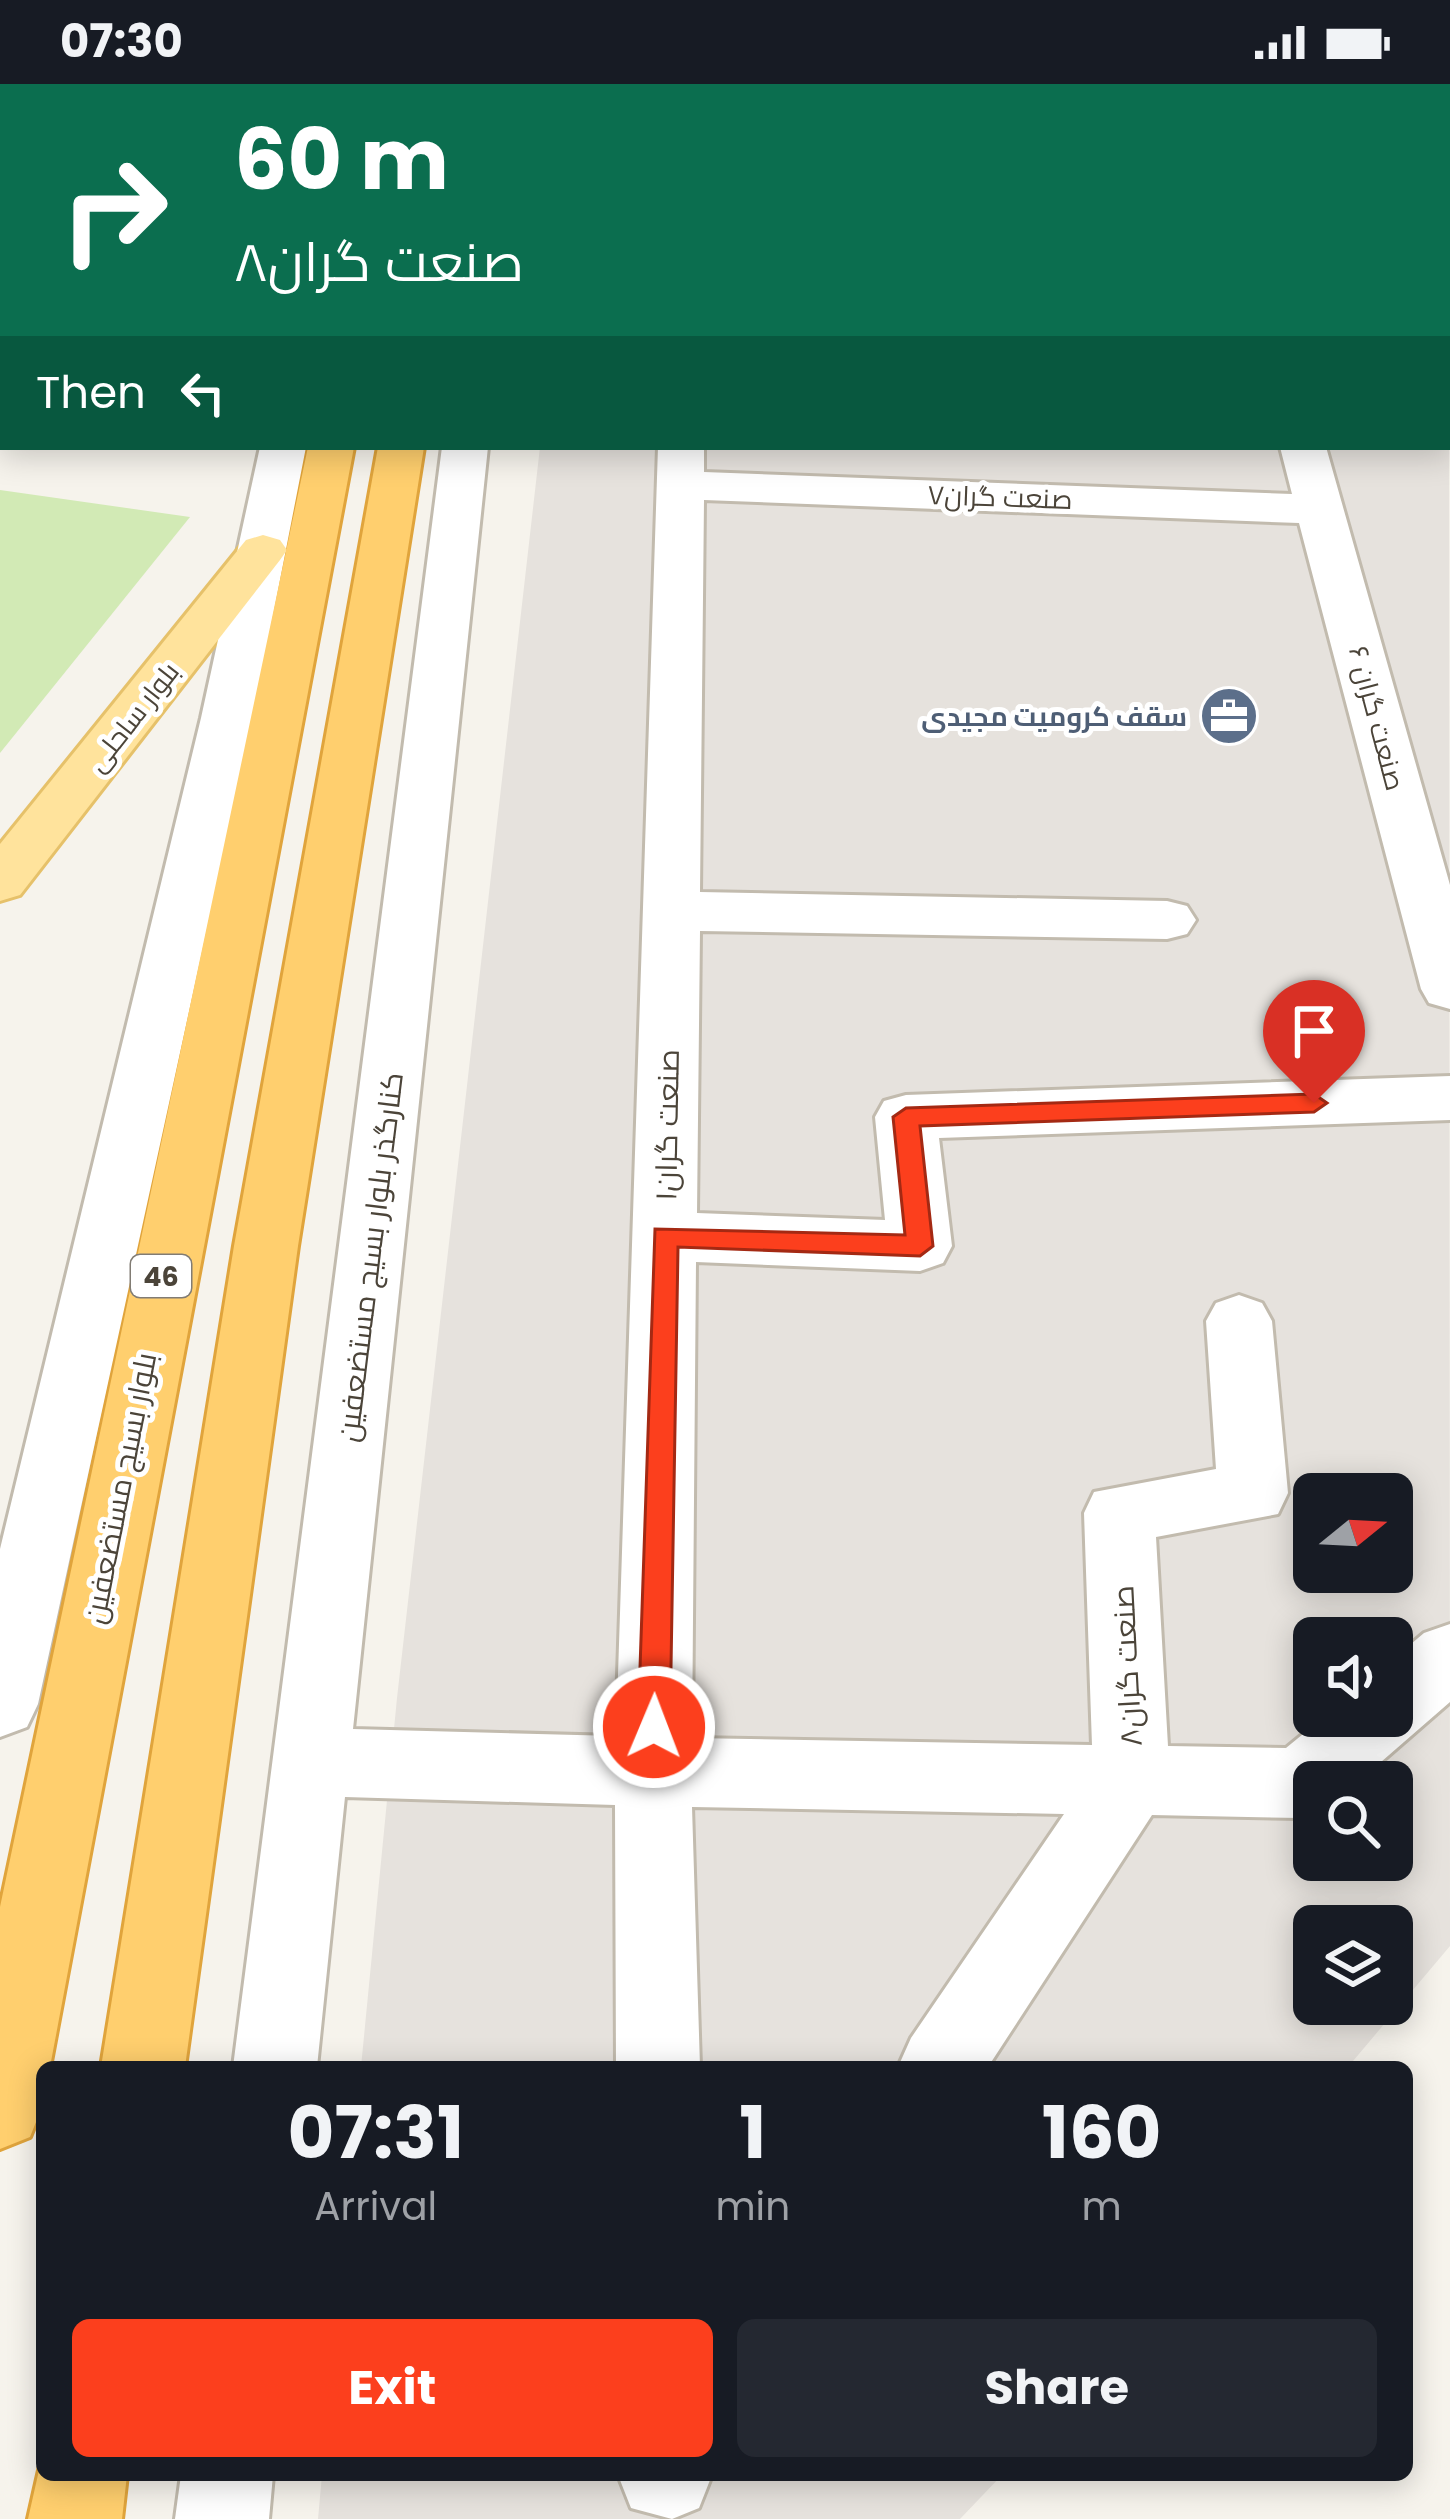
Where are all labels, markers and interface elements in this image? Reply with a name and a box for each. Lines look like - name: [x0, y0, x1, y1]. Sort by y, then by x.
- text: 07:30: [60, 10, 183, 73]
- text: 60 m: [234, 101, 449, 218]
- icon: right: [36, 132, 192, 288]
- text: صنعت گران۸: [234, 224, 524, 300]
- icon: left: [170, 360, 236, 426]
- text: Then: [36, 361, 146, 424]
- street label: صنعت گران۷: [927, 476, 1073, 518]
- street label: صنعت گران ۶: [1340, 642, 1414, 794]
- street label: بلوار ساحلی: [78, 654, 188, 780]
- office icon: سقف کرومیت مجیدی: [1198, 685, 1260, 747]
- place label: سقف کرومیت مجیدی: [921, 698, 1187, 735]
- pin: [1263, 980, 1365, 1103]
- icon: arrive: [1281, 998, 1347, 1064]
- street label: صنعت گران۱: [644, 1049, 690, 1201]
- street label: کنارگذر بلوار بسیج مستضعفین: [326, 1070, 414, 1444]
- road number: 46: [131, 1255, 191, 1297]
- street label: بلوار بسیج مستضعفین: [73, 1349, 167, 1627]
- north arrow: [1293, 1473, 1413, 1593]
- map controls: [1293, 1473, 1413, 2025]
- street label: صنعت گران۸: [1101, 1584, 1153, 1748]
- button: sound: [1293, 1617, 1413, 1737]
- position arrow: [591, 1664, 717, 1790]
- button: search: [1293, 1761, 1413, 1881]
- button: layers: [1293, 1905, 1413, 2025]
- text: 07:31: [287, 2082, 464, 2183]
- text: 1: [739, 2082, 766, 2183]
- text: 160: [1042, 2082, 1162, 2183]
- text: Arrival: [314, 2179, 437, 2234]
- text: min: [715, 2179, 790, 2234]
- text: m: [1082, 2179, 1122, 2234]
- button: Exit: [72, 2319, 713, 2457]
- button: Share: [737, 2319, 1377, 2457]

